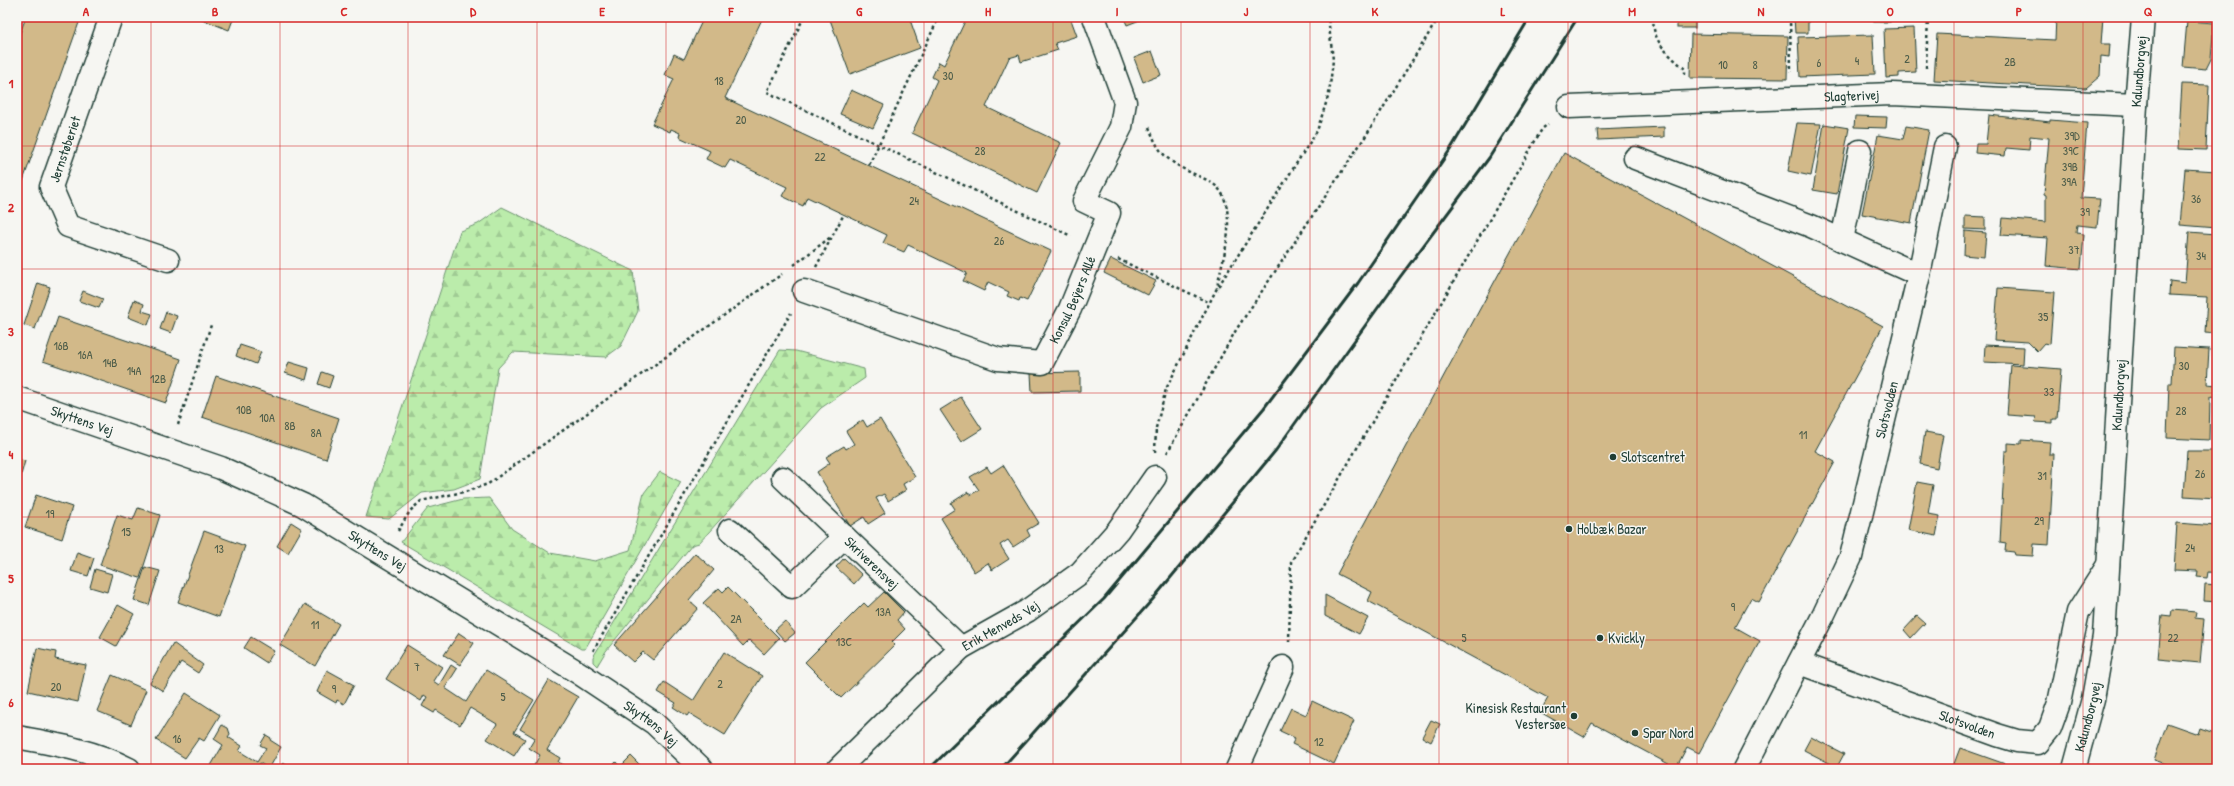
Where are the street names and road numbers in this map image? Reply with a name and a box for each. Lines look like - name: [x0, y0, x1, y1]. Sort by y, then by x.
- street label: Kalundborgvej: [2126, 35, 2151, 108]
- street label: Slagterivej: [1824, 85, 1880, 106]
- street label: Jernstøberiet: [44, 113, 85, 184]
- street label: Konsul Beÿers Allé: [1044, 253, 1100, 346]
- street label: Kalundborgvej: [2106, 359, 2131, 431]
- street label: Slotsvolden: [1870, 379, 1902, 440]
- street label: Skyttens Vej: [49, 400, 116, 440]
- street label: Skyttens Vej: [345, 525, 411, 576]
- street label: Skriverensvej: [841, 532, 904, 594]
- street label: Erik Menveds Vej: [958, 595, 1043, 655]
- street label: Kalundborgvej: [2069, 680, 2106, 754]
- street label: Skyttens Vej: [620, 696, 683, 751]
- street label: Slotsvolden: [1937, 705, 1998, 743]

